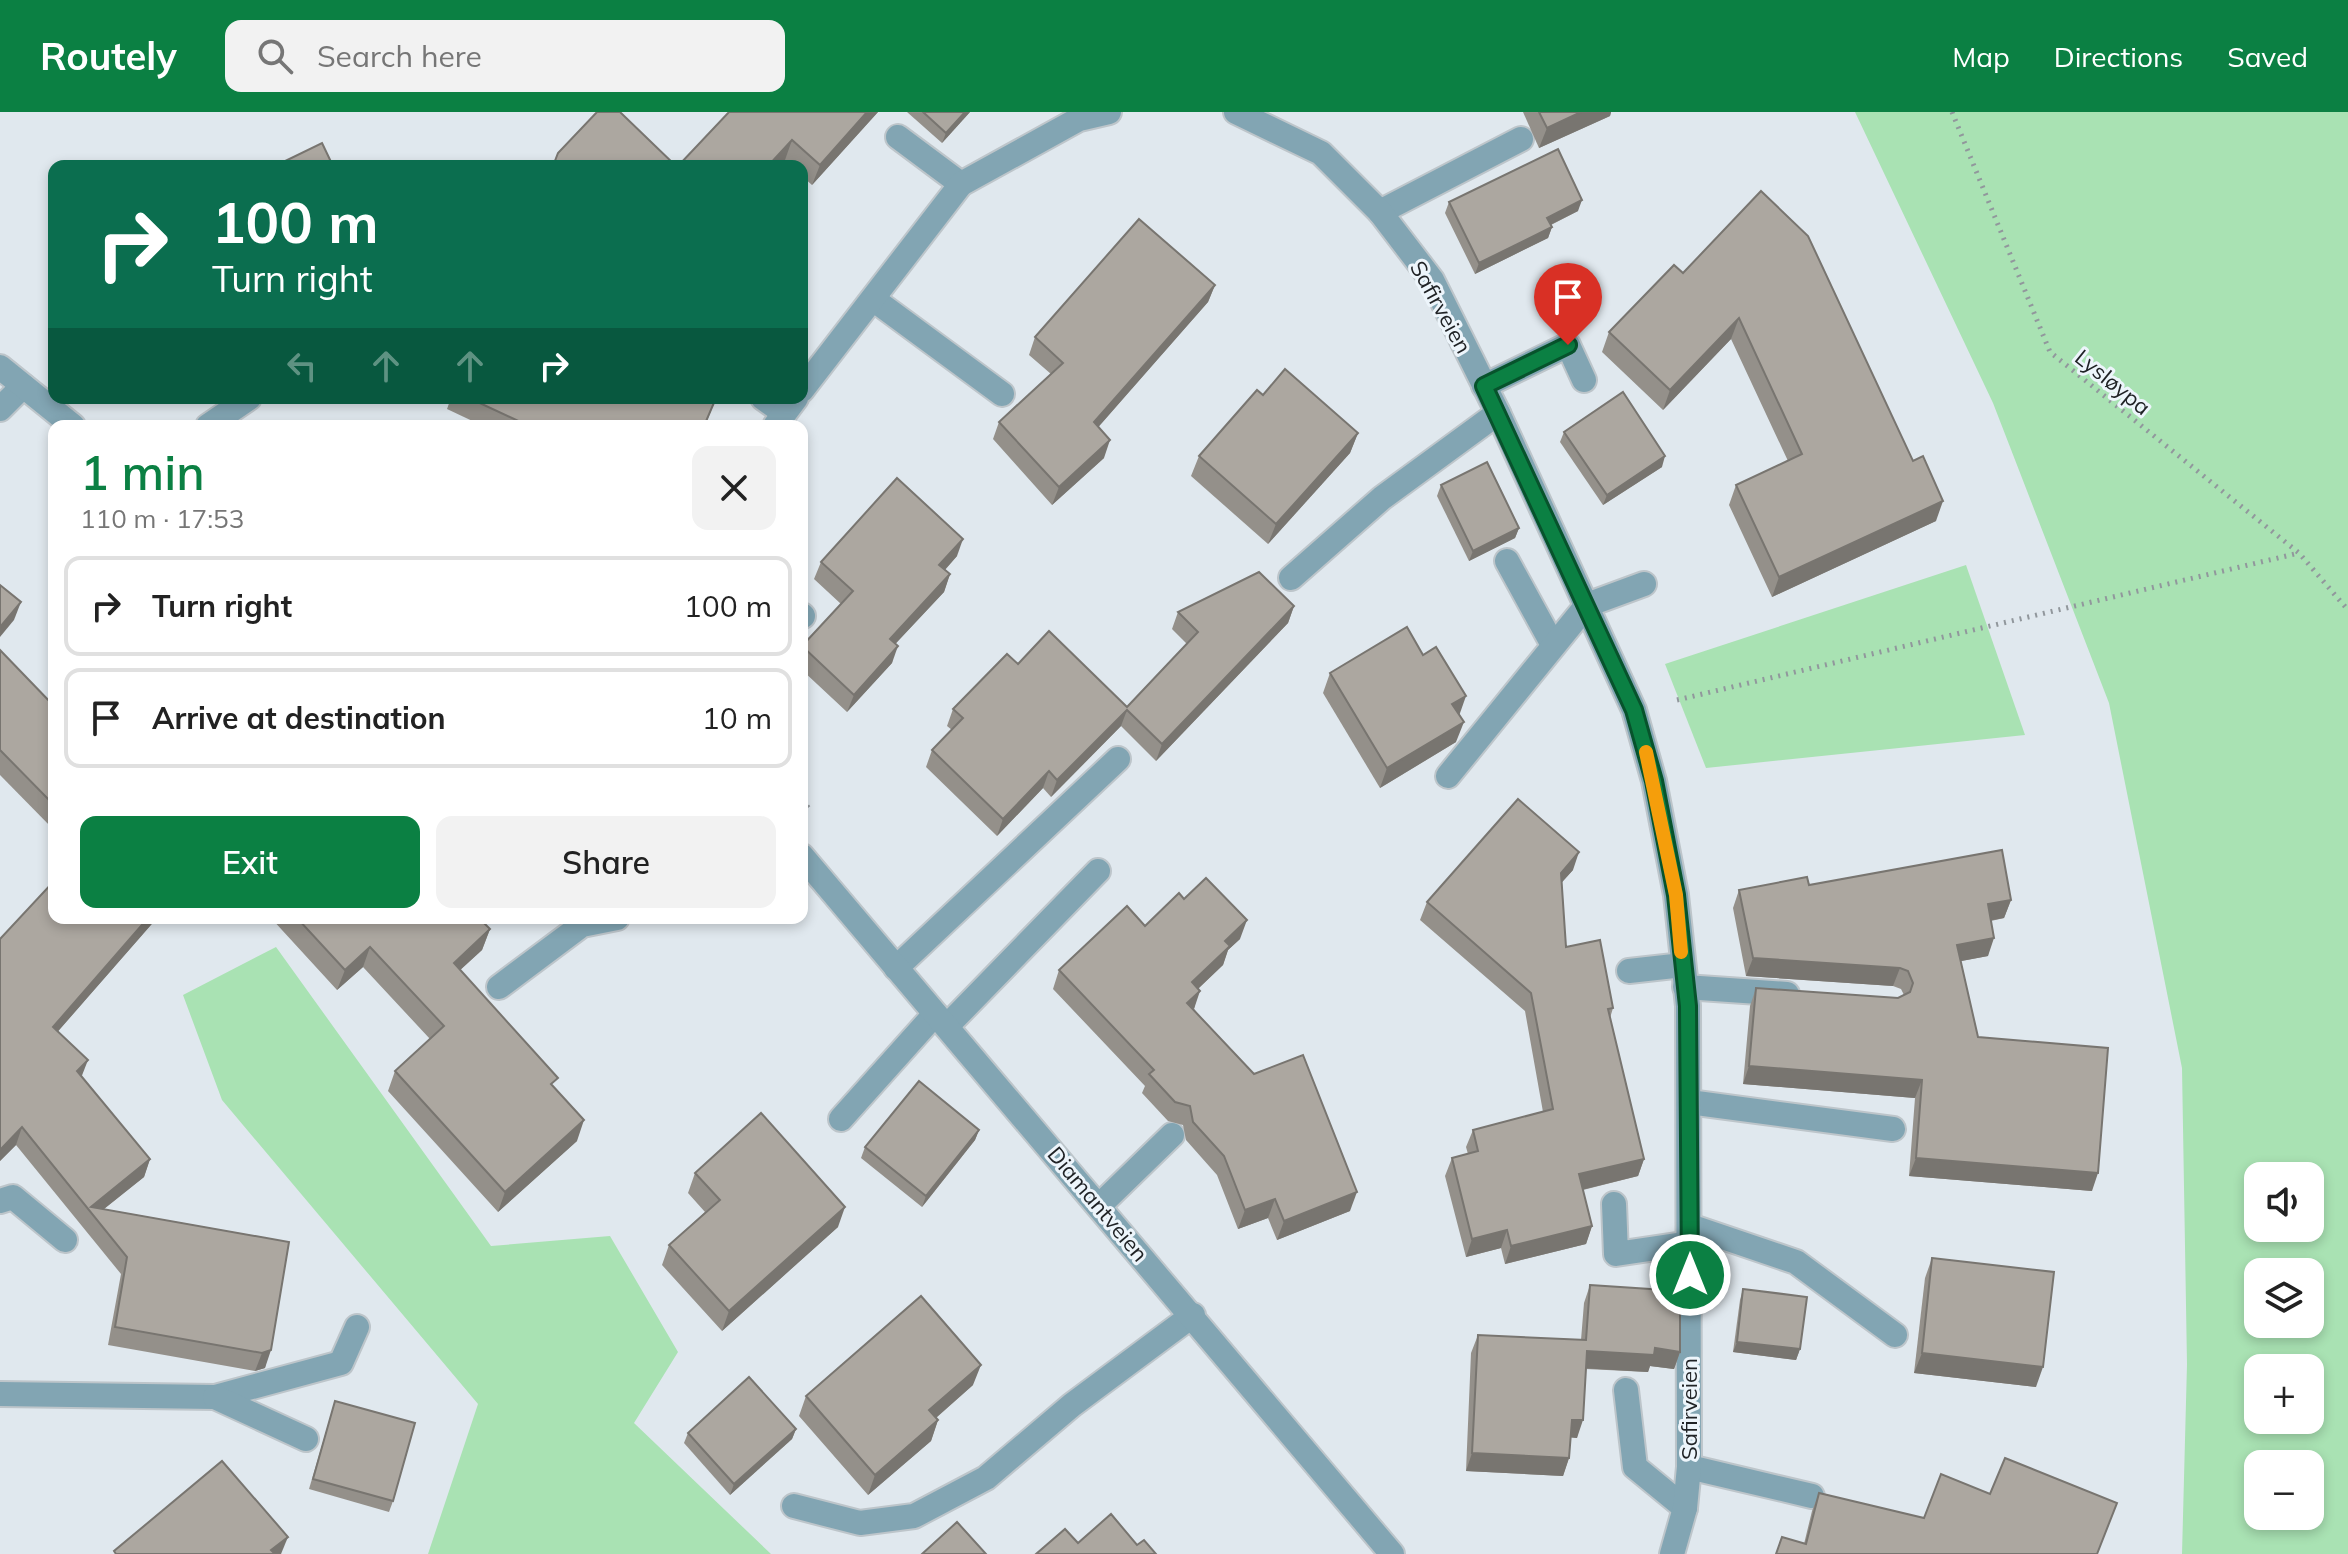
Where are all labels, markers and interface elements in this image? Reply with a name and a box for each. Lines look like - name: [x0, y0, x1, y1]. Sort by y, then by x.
- search box: [225, 20, 785, 92]
- text: Routely: [40, 32, 177, 80]
- icon: search: [253, 34, 297, 78]
- text: Search here: [317, 37, 482, 75]
- text: Map: [1952, 39, 2010, 74]
- text: Directions: [2054, 39, 2183, 74]
- text: Saved: [2227, 39, 2308, 74]
- text: 100 m: [212, 187, 379, 257]
- icon: right: [80, 192, 184, 296]
- text: Turn right: [212, 256, 373, 301]
- street label: Safirveien: [1404, 256, 1478, 358]
- pin: [1534, 263, 1602, 345]
- icon: arrive: [1546, 275, 1590, 319]
- street label: Lysløypa: [2070, 343, 2156, 421]
- icon: left: [280, 344, 324, 388]
- icon: ahead: [364, 344, 408, 388]
- icon: ahead: [448, 344, 492, 388]
- icon: right: [532, 344, 576, 388]
- text: 1 min: [80, 442, 205, 502]
- button: close: [692, 446, 776, 530]
- text: 110 m · 17:53: [80, 502, 244, 535]
- icon: right: [84, 584, 128, 628]
- text: Turn right: [152, 587, 292, 625]
- text: 100 m: [684, 587, 772, 625]
- icon: arrive: [84, 696, 128, 740]
- text: Arrive at destination: [152, 699, 446, 737]
- text: 10 m: [702, 699, 772, 737]
- button: Exit: [80, 816, 420, 908]
- button: Share: [436, 816, 776, 908]
- street label: Diamantveien: [1042, 1141, 1154, 1267]
- map controls: [2244, 1162, 2324, 1530]
- button: sound: [2244, 1162, 2324, 1242]
- position arrow: [1648, 1233, 1732, 1317]
- button: layers: [2244, 1258, 2324, 1338]
- button: +: [2244, 1354, 2324, 1434]
- street label: Safirveien: [1675, 1358, 1703, 1460]
- button: −: [2244, 1450, 2324, 1530]

